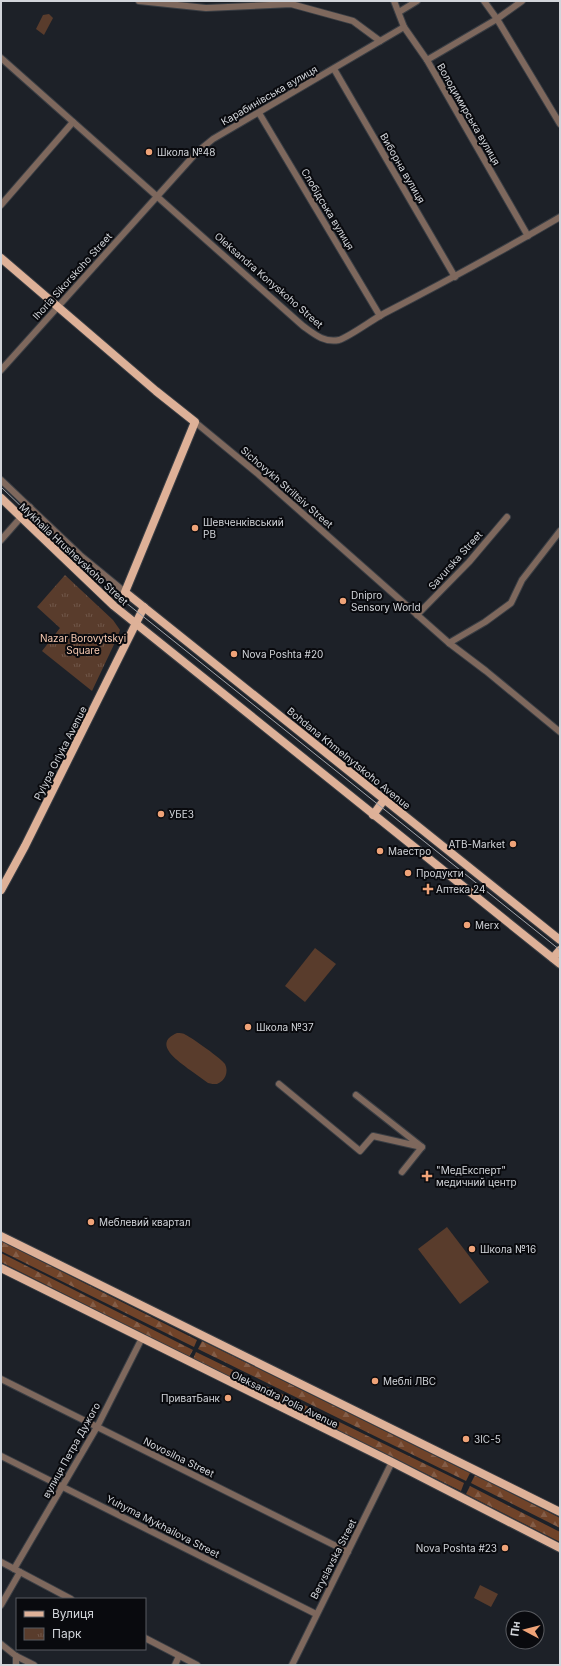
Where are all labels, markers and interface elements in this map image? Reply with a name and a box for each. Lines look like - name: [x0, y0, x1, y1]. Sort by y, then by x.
- street label: Володимирська вулиця: [435, 61, 503, 167]
- street label: Карабинівська вулиця: [219, 63, 319, 127]
- street label: Виборна вулиця: [378, 131, 428, 205]
- place label: Школа №48: [157, 146, 216, 158]
- marker: Школа №48: [144, 147, 154, 157]
- street label: Слобідська вулиця: [299, 166, 357, 252]
- street label: Ihoria Sikorskoho Street: [30, 230, 115, 322]
- street label: Oleksandra Konyskoho Street: [212, 230, 326, 331]
- street label: Sichovykh Striltsiv Street: [239, 444, 336, 531]
- street label: Mykhaila Hrushevskoho Street: [17, 500, 131, 608]
- place label: Шевченківський РВ: [203, 516, 284, 540]
- marker: Шевченківський РВ: [190, 523, 200, 533]
- street label: Savurska Street: [426, 528, 485, 592]
- place label: Dnipro Sensory World: [351, 589, 421, 613]
- marker: Dnipro Sensory World: [338, 596, 348, 606]
- park label: Nazar Borovytskyi Square: [40, 632, 126, 656]
- place label: Nova Poshta #20: [242, 648, 323, 660]
- marker: Nova Poshta #20: [229, 649, 239, 659]
- street label: Pylypa Orlyka Avenue: [31, 704, 89, 802]
- street label: Bohdana Khmelnytskoho Avenue: [285, 704, 413, 812]
- place label: УБЕЗ: [169, 808, 194, 820]
- marker: УБЕЗ: [156, 809, 166, 819]
- place label: ATB-Market: [448, 838, 506, 850]
- marker: ATB-Market: [508, 839, 518, 849]
- place label: Маестро: [388, 845, 431, 857]
- marker: Маестро: [375, 846, 385, 856]
- place label: Продукти: [416, 867, 464, 879]
- marker: Продукти: [403, 868, 413, 878]
- place label: Аптека 24: [436, 883, 485, 895]
- marker: Аптека 24: [423, 884, 433, 894]
- place label: Merx: [475, 919, 500, 931]
- marker: Merx: [462, 920, 472, 930]
- place label: Школа №37: [256, 1021, 314, 1033]
- marker: Школа №37: [243, 1022, 253, 1032]
- place label: "МедЕксперт" медичний центр: [436, 1164, 517, 1188]
- marker: "МедЕксперт" медичний центр: [421, 1170, 433, 1182]
- place label: Меблевий квартал: [99, 1216, 191, 1228]
- marker: Меблевий квартал: [86, 1217, 96, 1227]
- place label: Школа №16: [480, 1243, 536, 1255]
- marker: Школа №16: [467, 1244, 477, 1254]
- street label: Oleksandra Polia Avenue: [230, 1368, 340, 1430]
- place label: Меблі ЛВС: [383, 1375, 436, 1387]
- marker: Меблі ЛВС: [370, 1376, 380, 1386]
- place label: ПриватБанк: [161, 1392, 221, 1404]
- marker: ПриватБанк: [223, 1393, 233, 1403]
- street label: вулиця Петра Дужого: [40, 1400, 102, 1500]
- place label: ЗІС-5: [474, 1433, 501, 1445]
- marker: ЗІС-5: [461, 1434, 471, 1444]
- street label: Novosilna Street: [142, 1435, 217, 1480]
- street label: Yuhyma Mykhailova Street: [104, 1492, 222, 1560]
- street label: Beryslavska Street: [308, 1516, 359, 1601]
- place label: Nova Poshta #23: [416, 1542, 497, 1554]
- marker: Nova Poshta #23: [500, 1543, 510, 1553]
- legend: [16, 1598, 146, 1650]
- text: Вулиця: [52, 1606, 94, 1621]
- north arrow: [505, 1610, 545, 1650]
- text: Пн: [507, 1620, 523, 1637]
- text: Парк: [52, 1626, 82, 1641]

